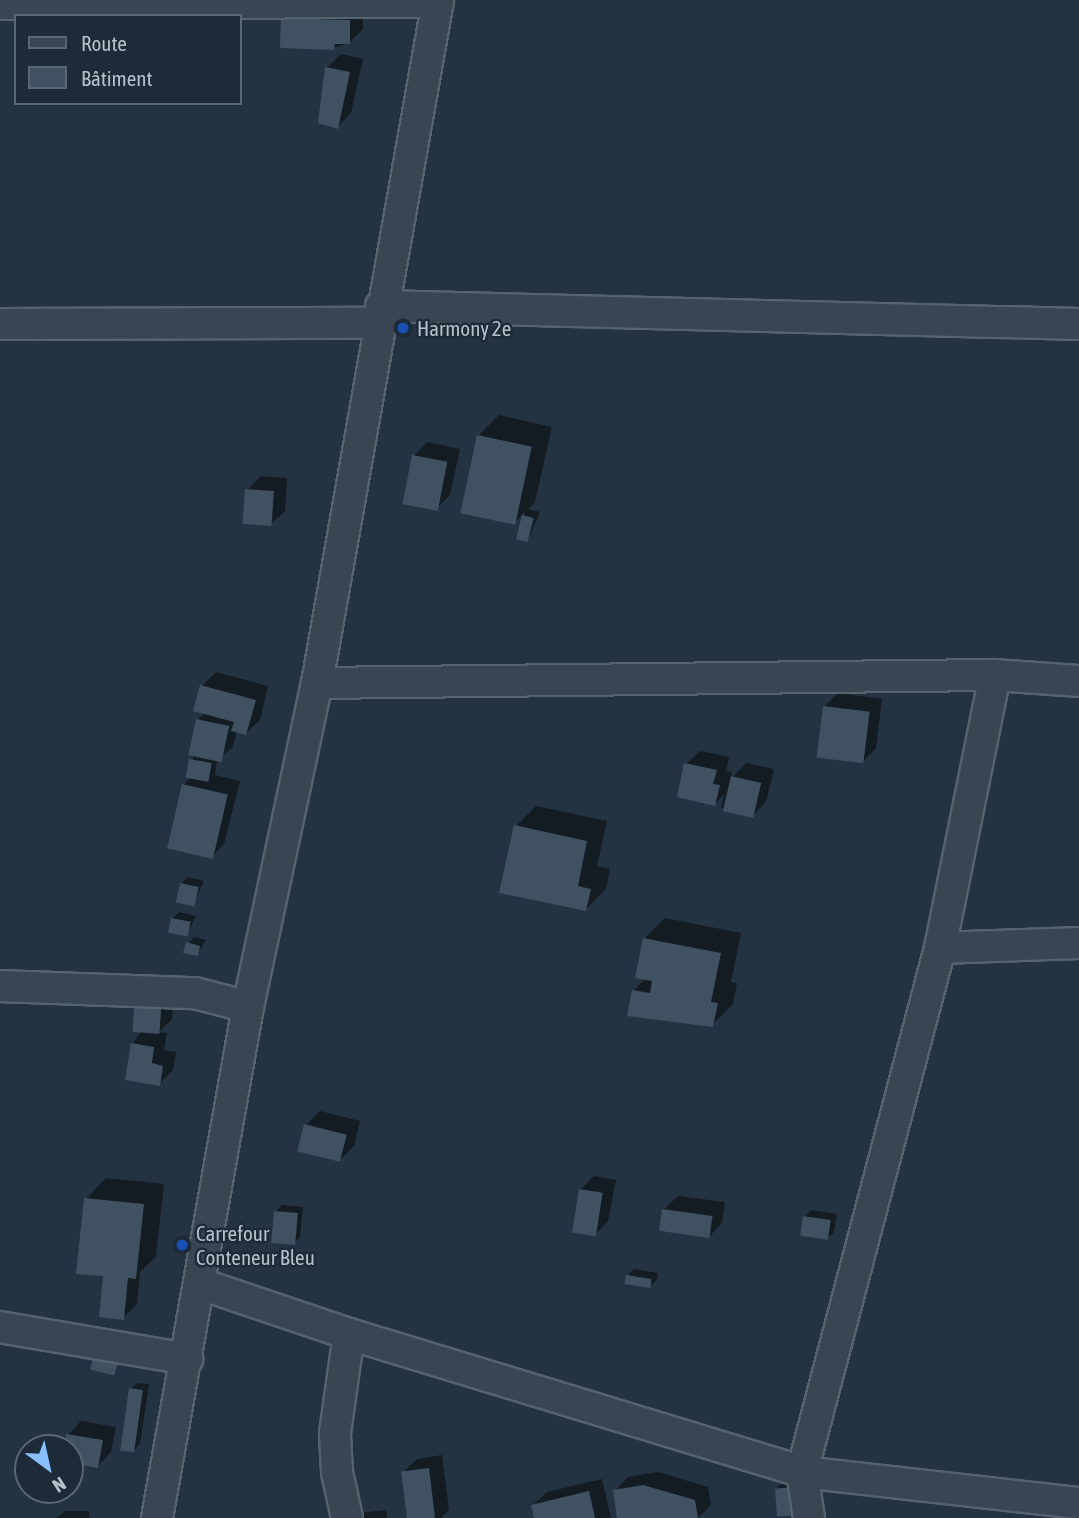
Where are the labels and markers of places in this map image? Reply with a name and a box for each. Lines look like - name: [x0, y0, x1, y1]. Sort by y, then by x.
- place label: Harmony 2e: [417, 315, 511, 341]
- marker: Harmony 2e: [395, 320, 411, 336]
- place label: Carrefour Conteneur Bleu: [196, 1220, 315, 1270]
- marker: Carrefour Conteneur Bleu: [174, 1237, 190, 1253]

